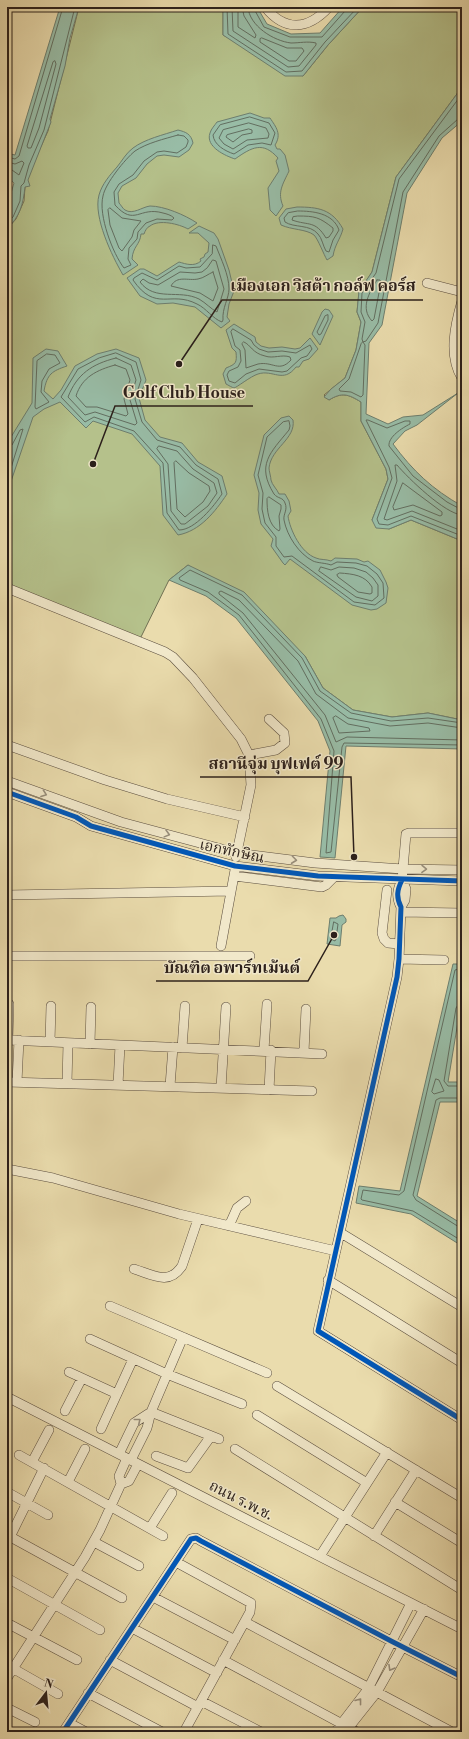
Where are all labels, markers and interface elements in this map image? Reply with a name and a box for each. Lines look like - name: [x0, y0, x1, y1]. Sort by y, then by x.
- callout: เมืองเอก วิสต้า กอล์ฟ คอร์ส: [222, 272, 423, 300]
- text: เมืองเอก วิสต้า กอล์ฟ คอร์ส: [230, 276, 416, 296]
- callout: Golf Club House: [115, 378, 253, 406]
- text: Golf Club House: [123, 383, 246, 403]
- callout: สถานีจุ่ม บุฟเฟต์ 99: [200, 749, 351, 777]
- text: สถานีจุ่ม บุฟเฟต์ 99: [208, 754, 344, 775]
- one-way arrow: [40, 789, 47, 798]
- one-way arrow: [164, 830, 170, 838]
- street label: เอกทักษิณ: [198, 835, 266, 868]
- one-way arrow: [291, 855, 297, 864]
- one-way arrow: [421, 865, 427, 873]
- callout: บัณฑิต อพาร์ทเม้นต์: [156, 953, 308, 981]
- text: บัณฑิต อพาร์ทเม้นต์: [164, 958, 301, 978]
- one-way arrow: [134, 1419, 141, 1426]
- street label: ถนน ร.พ.ช.: [206, 1476, 276, 1525]
- one-way arrow: [388, 1664, 395, 1671]
- north arrow: [26, 1673, 66, 1713]
- text: N: [42, 1676, 55, 1692]
- one-way arrow: [354, 1699, 361, 1706]

